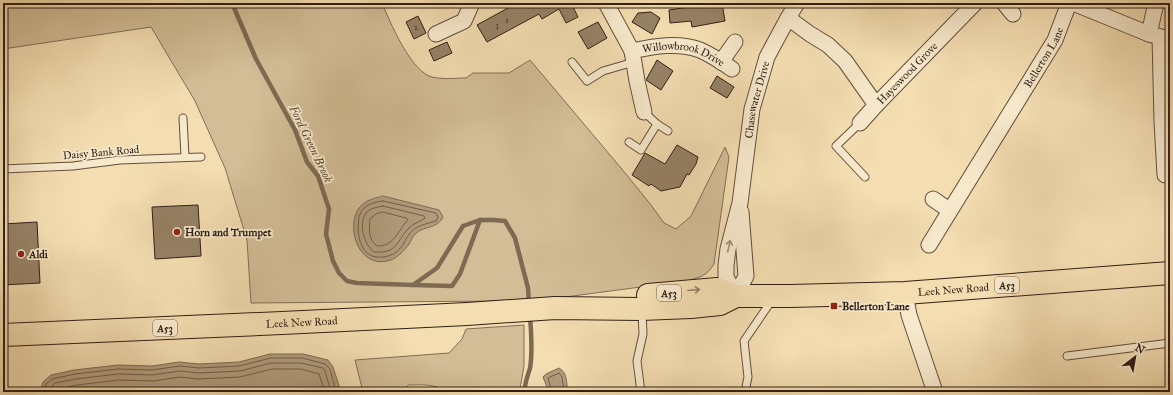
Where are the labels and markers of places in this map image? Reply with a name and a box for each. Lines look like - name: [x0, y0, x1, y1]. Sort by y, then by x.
- place label: Horn and Trumpet: [185, 226, 272, 240]
- marker: Horn and Trumpet: [172, 227, 182, 237]
- place label: Aldi: [28, 248, 49, 261]
- marker: Aldi: [16, 249, 26, 259]
- place label: Bellerton Lane: [842, 300, 910, 313]
- marker: Bellerton Lane: [829, 301, 839, 311]

